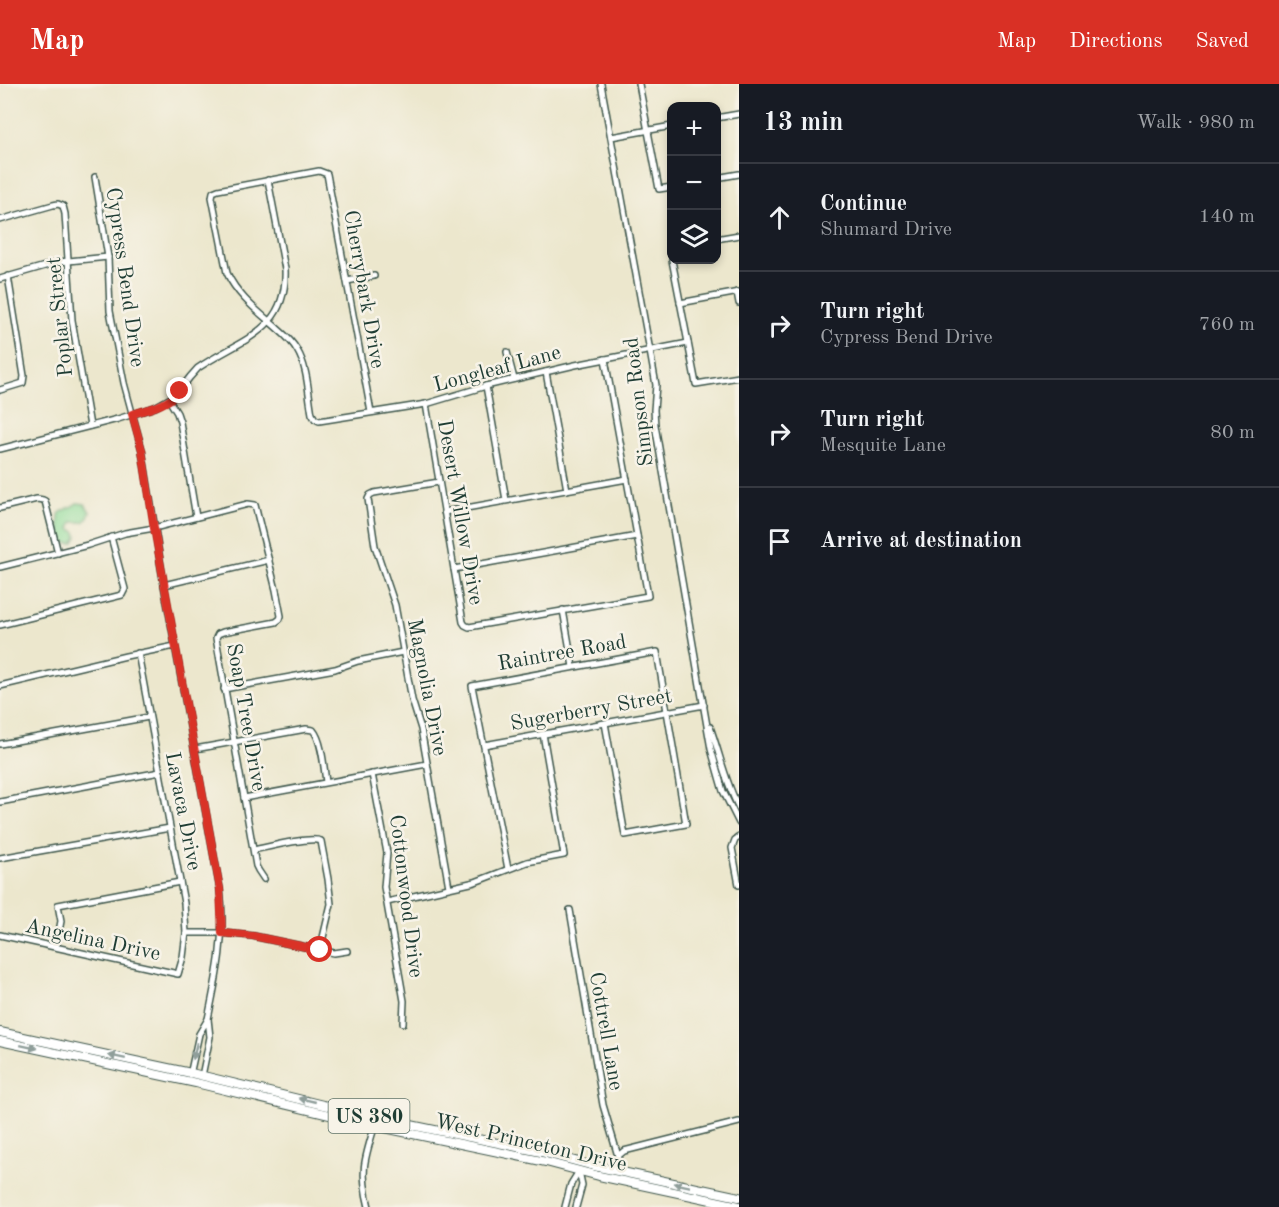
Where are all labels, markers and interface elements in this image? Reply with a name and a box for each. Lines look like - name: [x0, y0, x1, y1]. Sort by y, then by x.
- text: Map: [30, 28, 84, 56]
- text: Map: [997, 31, 1036, 52]
- text: Directions: [1069, 31, 1163, 52]
- text: Saved: [1196, 31, 1249, 52]
- map controls: [667, 102, 721, 264]
- button: +: [667, 102, 721, 156]
- text: 13 min: [763, 110, 843, 136]
- text: Walk · 980 m: [1136, 113, 1255, 133]
- button: −: [667, 156, 721, 210]
- street label: Cypress Bend Drive: [102, 186, 148, 368]
- text: Continue: [820, 193, 907, 215]
- icon: ahead: [763, 201, 796, 234]
- text: 140 m: [1199, 207, 1255, 227]
- street label: Cherrybark Drive: [339, 208, 388, 370]
- button: layers: [667, 210, 721, 264]
- text: Shumard Drive: [820, 220, 952, 240]
- street label: Poplar Street: [44, 256, 77, 378]
- text: Turn right: [820, 301, 924, 323]
- icon: right: [763, 309, 796, 342]
- text: 760 m: [1199, 315, 1255, 335]
- text: Cypress Bend Drive: [820, 328, 993, 348]
- street label: Simpson Road: [621, 336, 658, 468]
- street label: Longleaf Lane: [431, 342, 563, 397]
- route end: [166, 377, 192, 403]
- text: Turn right: [820, 409, 924, 431]
- icon: right: [763, 417, 796, 450]
- street label: Desert Willow Drive: [433, 418, 486, 607]
- text: 80 m: [1210, 423, 1255, 443]
- text: Mesquite Lane: [820, 436, 946, 456]
- icon: arrive: [763, 525, 796, 558]
- text: Arrive at destination: [820, 530, 1022, 552]
- street label: Magnolia Drive: [403, 617, 450, 758]
- street label: Raintree Road: [496, 632, 628, 675]
- street label: Soap Tree Drive: [222, 642, 269, 793]
- street label: Sugerberry Street: [509, 686, 674, 735]
- street label: Lavaca Drive: [161, 750, 204, 872]
- street label: Cottonwood Drive: [385, 813, 426, 979]
- street label: Angelina Drive: [23, 916, 162, 965]
- route start: [306, 936, 332, 962]
- street label: Cottrell Lane: [585, 970, 626, 1092]
- one-way arrow: [190, 1042, 200, 1061]
- one-way arrow: [20, 1043, 39, 1052]
- one-way arrow: [108, 1052, 127, 1061]
- one-way arrow: [298, 1095, 317, 1105]
- road number: US 380: [328, 1099, 410, 1133]
- street label: West Princeton Drive: [433, 1111, 629, 1176]
- one-way arrow: [672, 1180, 691, 1190]

